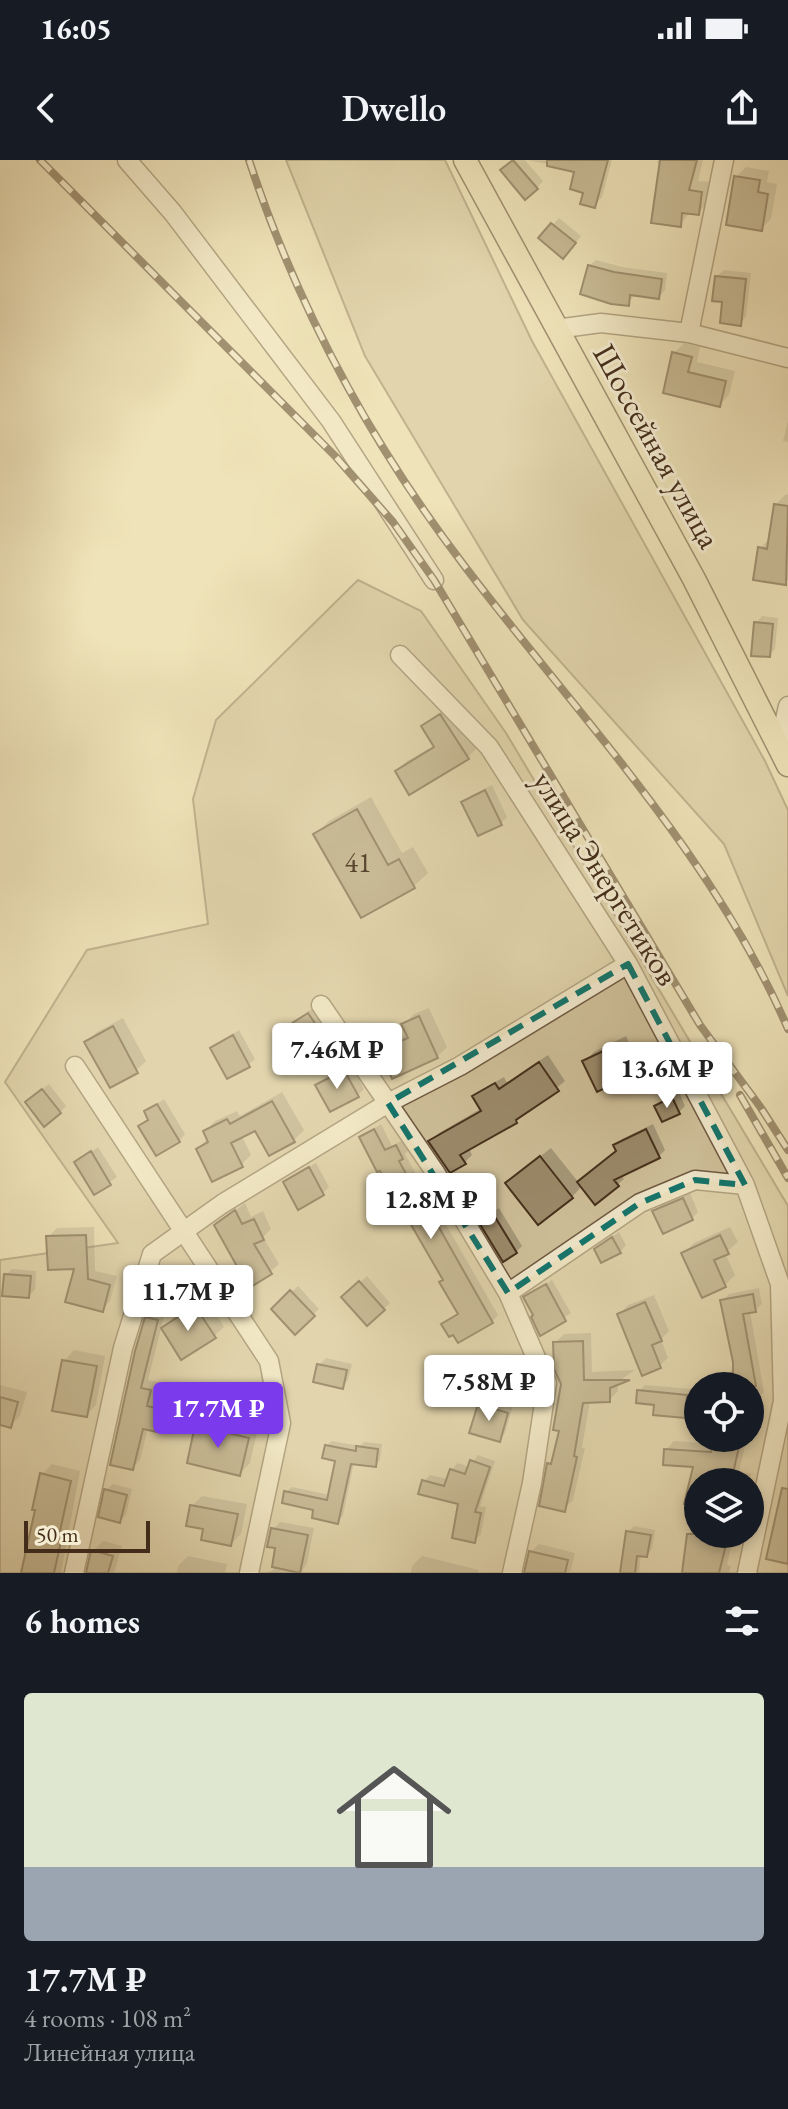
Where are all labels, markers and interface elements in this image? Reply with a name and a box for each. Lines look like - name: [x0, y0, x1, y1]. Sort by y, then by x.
- text: 16:05: [40, 9, 112, 48]
- text: Dwello: [342, 85, 446, 132]
- icon: back: [24, 86, 68, 130]
- icon: share: [720, 86, 764, 130]
- street label: Шоссейная улица: [583, 336, 731, 556]
- street label: улица Энергетиков: [523, 763, 689, 993]
- house number: 41: [345, 844, 371, 880]
- pin: 7.46M ₽: [263, 1023, 411, 1091]
- text: 7.46M ₽: [290, 1032, 384, 1066]
- pin: 13.6M ₽: [593, 1042, 741, 1110]
- text: 13.6M ₽: [620, 1051, 714, 1085]
- pin: 12.8M ₽: [357, 1173, 505, 1241]
- text: 12.8M ₽: [384, 1182, 478, 1216]
- pin: 11.7M ₽: [114, 1265, 262, 1333]
- text: 11.7M ₽: [141, 1274, 235, 1308]
- pin: 7.58M ₽: [415, 1355, 563, 1423]
- text: 7.58M ₽: [442, 1364, 536, 1398]
- map controls: [684, 1372, 764, 1548]
- button: locate: [684, 1372, 764, 1452]
- pin: 17.7M ₽: [144, 1382, 292, 1450]
- text: 17.7M ₽: [171, 1391, 265, 1425]
- button: layers: [684, 1468, 764, 1548]
- scale bar: [24, 1517, 150, 1553]
- text: 50 m: [36, 1520, 79, 1549]
- text: 6 homes: [24, 1599, 140, 1643]
- icon: filters: [720, 1599, 764, 1643]
- icon: home: [322, 1745, 466, 1889]
- text: 17.7M ₽: [24, 1957, 147, 2001]
- text: 4 rooms · 108 m²: [24, 2001, 191, 2035]
- text: Линейная улица: [24, 2035, 195, 2069]

